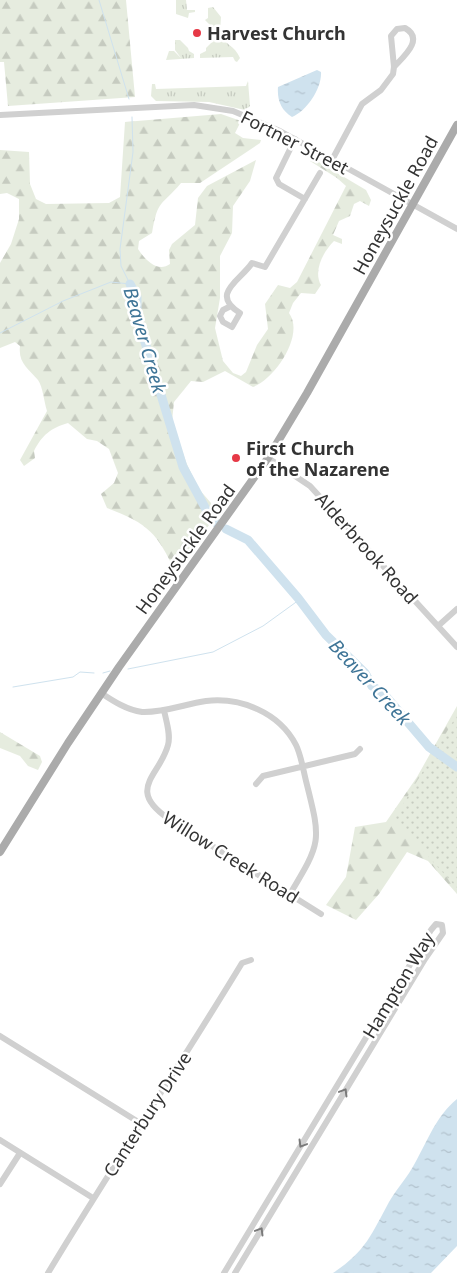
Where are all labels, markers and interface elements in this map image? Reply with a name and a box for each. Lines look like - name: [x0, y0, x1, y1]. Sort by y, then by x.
- place label: Harvest Church: [207, 21, 346, 45]
- marker: Harvest Church: [191, 27, 203, 39]
- street label: Fortner Street: [237, 105, 353, 180]
- street label: Honeysuckle Road: [347, 131, 443, 279]
- water label: Beaver Creek: [117, 284, 173, 397]
- place label: First Church of the Nazarene: [246, 436, 390, 481]
- marker: First Church of the Nazarene: [230, 452, 242, 464]
- street label: Honeysuckle Road: [130, 479, 240, 619]
- street label: Alderbrook Road: [310, 487, 424, 609]
- water label: Beaver Creek: [323, 633, 417, 731]
- street label: Willow Creek Road: [158, 805, 304, 909]
- street label: Hampton Way: [357, 927, 440, 1043]
- street label: Canterbury Drive: [98, 1047, 196, 1181]
- one-way arrow: [337, 1089, 347, 1098]
- one-way arrow: [299, 1138, 309, 1147]
- one-way arrow: [253, 1228, 263, 1237]

